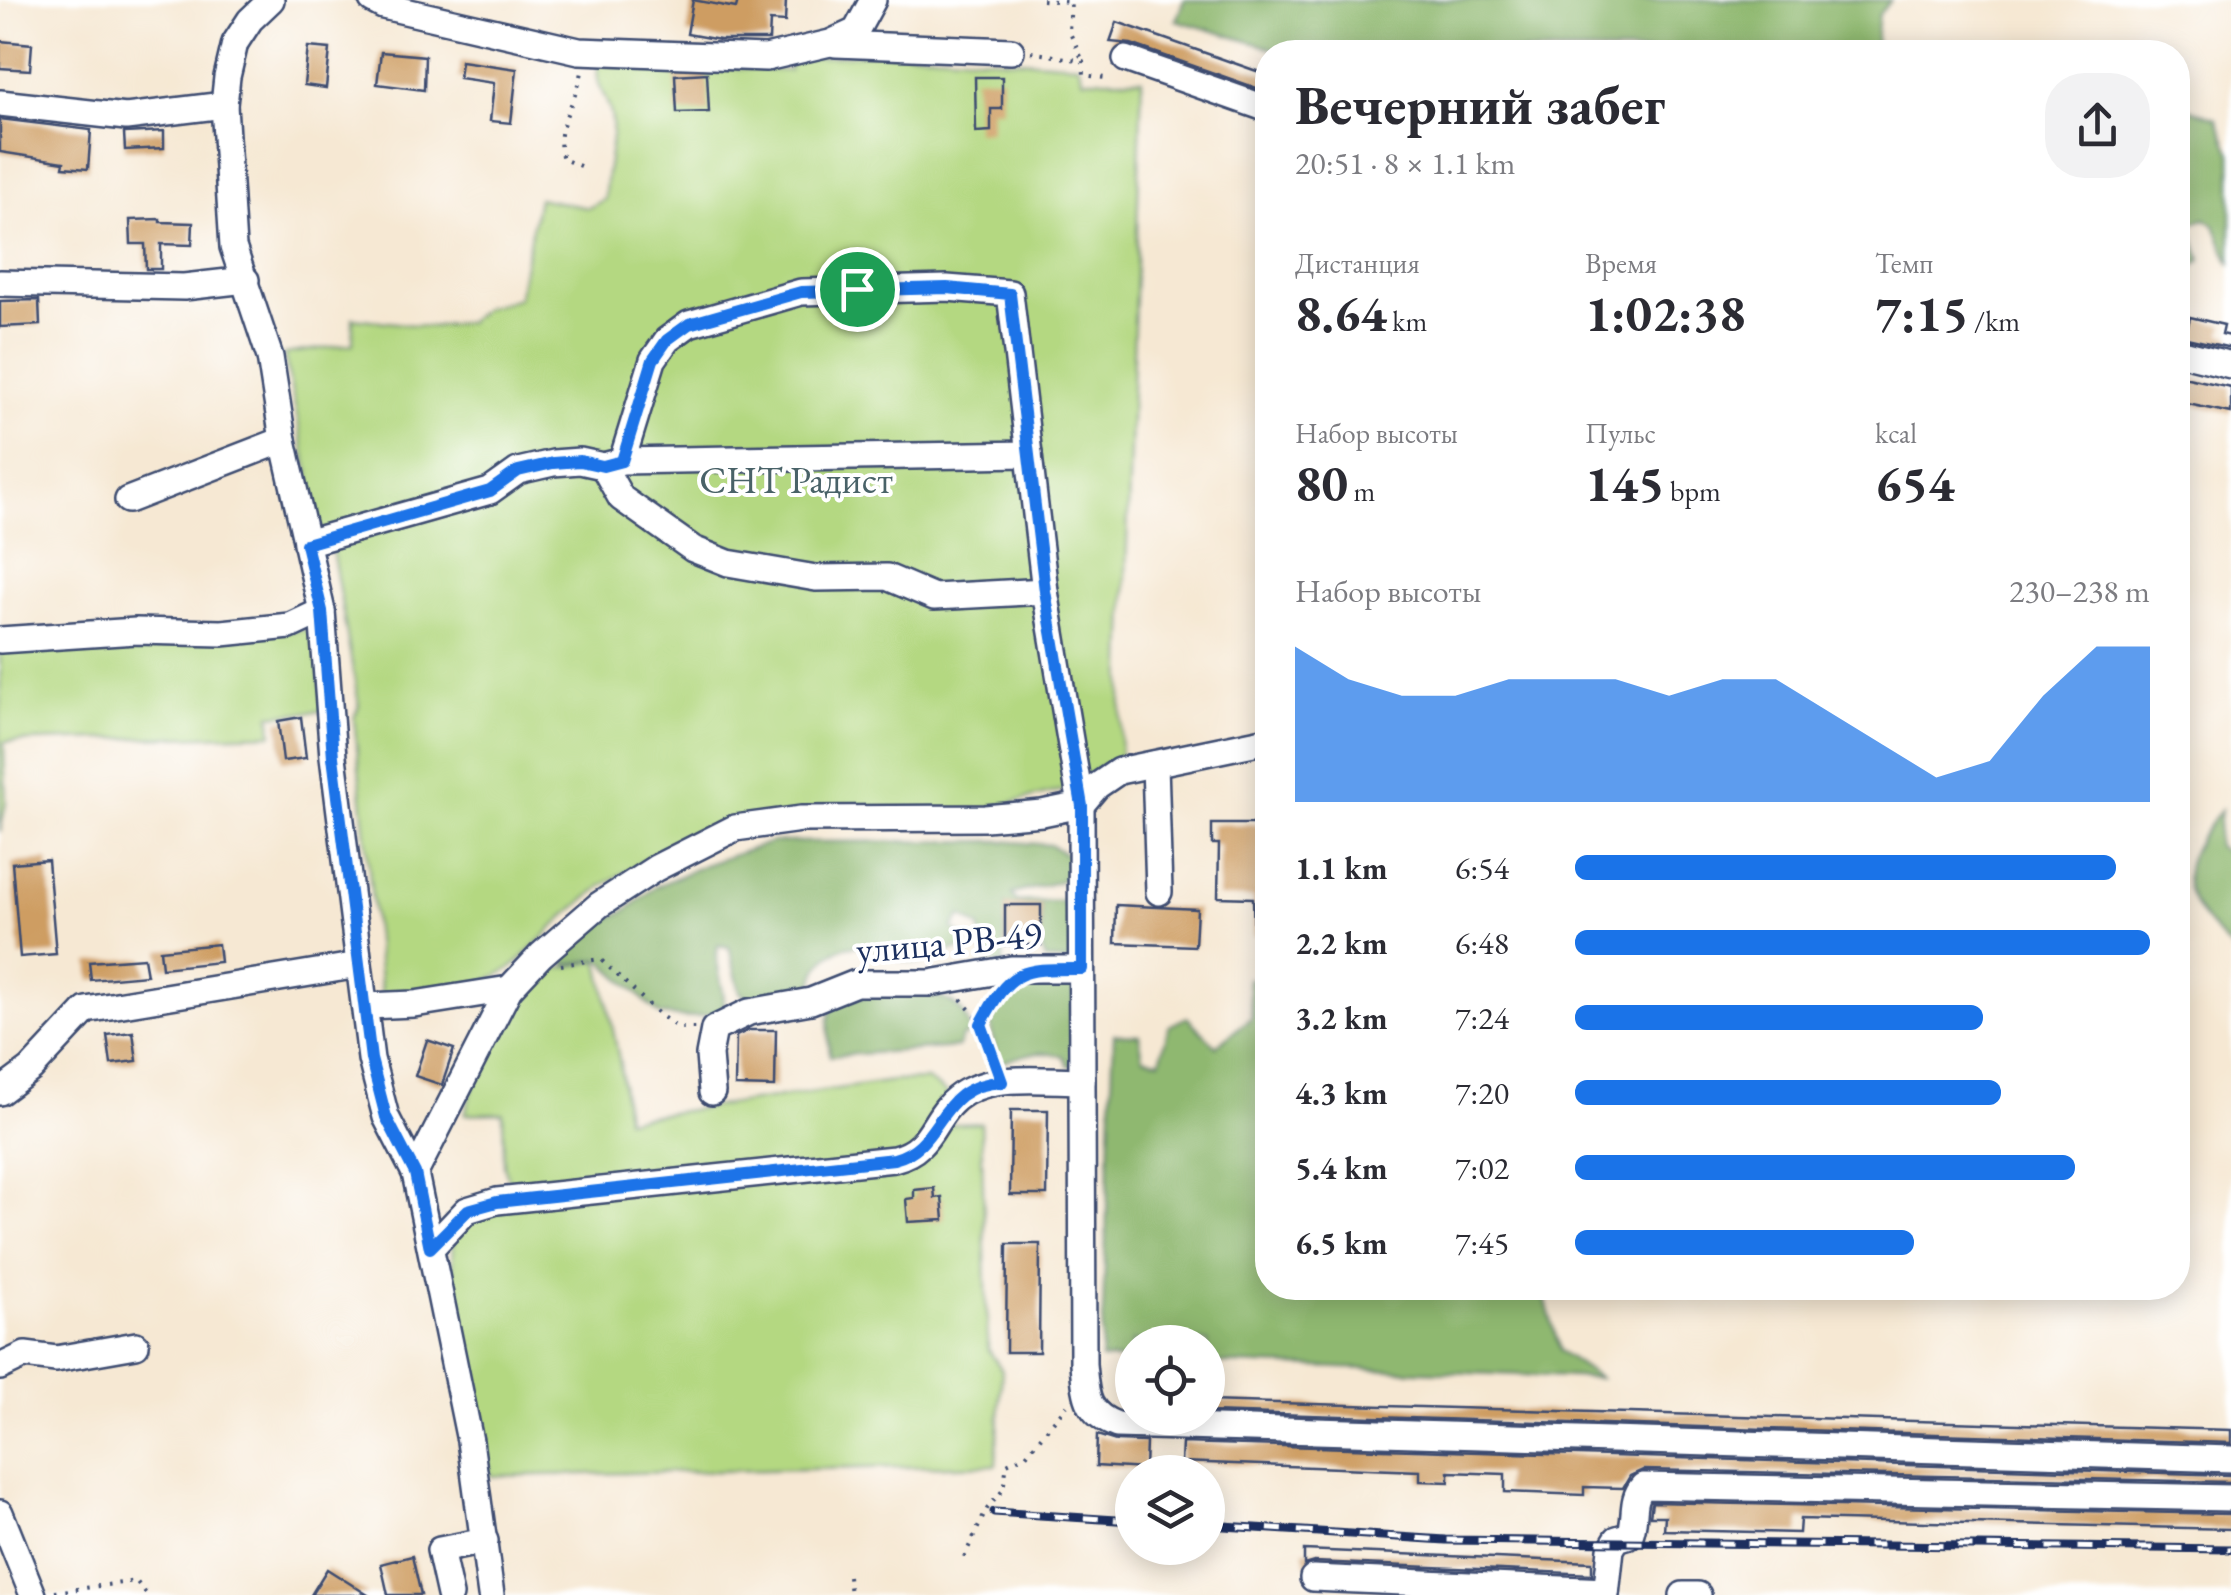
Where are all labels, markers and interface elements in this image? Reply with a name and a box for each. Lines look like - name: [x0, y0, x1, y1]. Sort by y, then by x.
- text: Вечерний забег: [1295, 69, 1665, 140]
- button: share: [2045, 73, 2150, 178]
- text: 20:51 · 8 × 1.1 km: [1295, 142, 1515, 184]
- text: Дистанция: [1295, 245, 1420, 281]
- text: Время: [1585, 245, 1657, 281]
- text: Темп: [1875, 245, 1933, 281]
- pin: [815, 247, 900, 332]
- icon: arrive: [830, 262, 885, 317]
- text: 8.64: [1295, 281, 1387, 346]
- text: 1:02:38: [1585, 281, 1745, 346]
- text: 7:15: [1875, 281, 1968, 346]
- text: km: [1387, 303, 1427, 339]
- text: /km: [1968, 303, 2020, 339]
- text: Набор высоты: [1295, 415, 1458, 451]
- text: Пульс: [1585, 415, 1656, 451]
- text: kcal: [1875, 415, 1917, 451]
- text: 80: [1295, 451, 1348, 516]
- text: 145: [1585, 451, 1664, 516]
- text: 654: [1875, 451, 1954, 516]
- park label: СНТ Радист: [699, 455, 893, 504]
- text: m: [1348, 473, 1375, 509]
- text: bpm: [1664, 473, 1721, 509]
- text: Набор высоты: [1295, 570, 1481, 612]
- text: 230–238 m: [2009, 570, 2150, 612]
- text: 1.1 km: [1295, 847, 1388, 889]
- text: 6:54: [1455, 847, 1509, 889]
- street label: улица РВ-49: [854, 909, 1044, 974]
- text: 2.2 km: [1295, 922, 1388, 964]
- text: 6:48: [1455, 922, 1509, 964]
- text: 3.2 km: [1295, 997, 1388, 1039]
- text: 7:24: [1455, 997, 1509, 1039]
- text: 4.3 km: [1295, 1072, 1388, 1114]
- text: 7:20: [1455, 1072, 1509, 1114]
- text: 5.4 km: [1295, 1147, 1388, 1189]
- text: 7:02: [1455, 1147, 1509, 1189]
- text: 6.5 km: [1295, 1222, 1388, 1264]
- text: 7:45: [1455, 1222, 1509, 1264]
- map controls: [1115, 1325, 1225, 1565]
- button: locate: [1115, 1325, 1225, 1435]
- button: layers: [1115, 1455, 1225, 1565]

